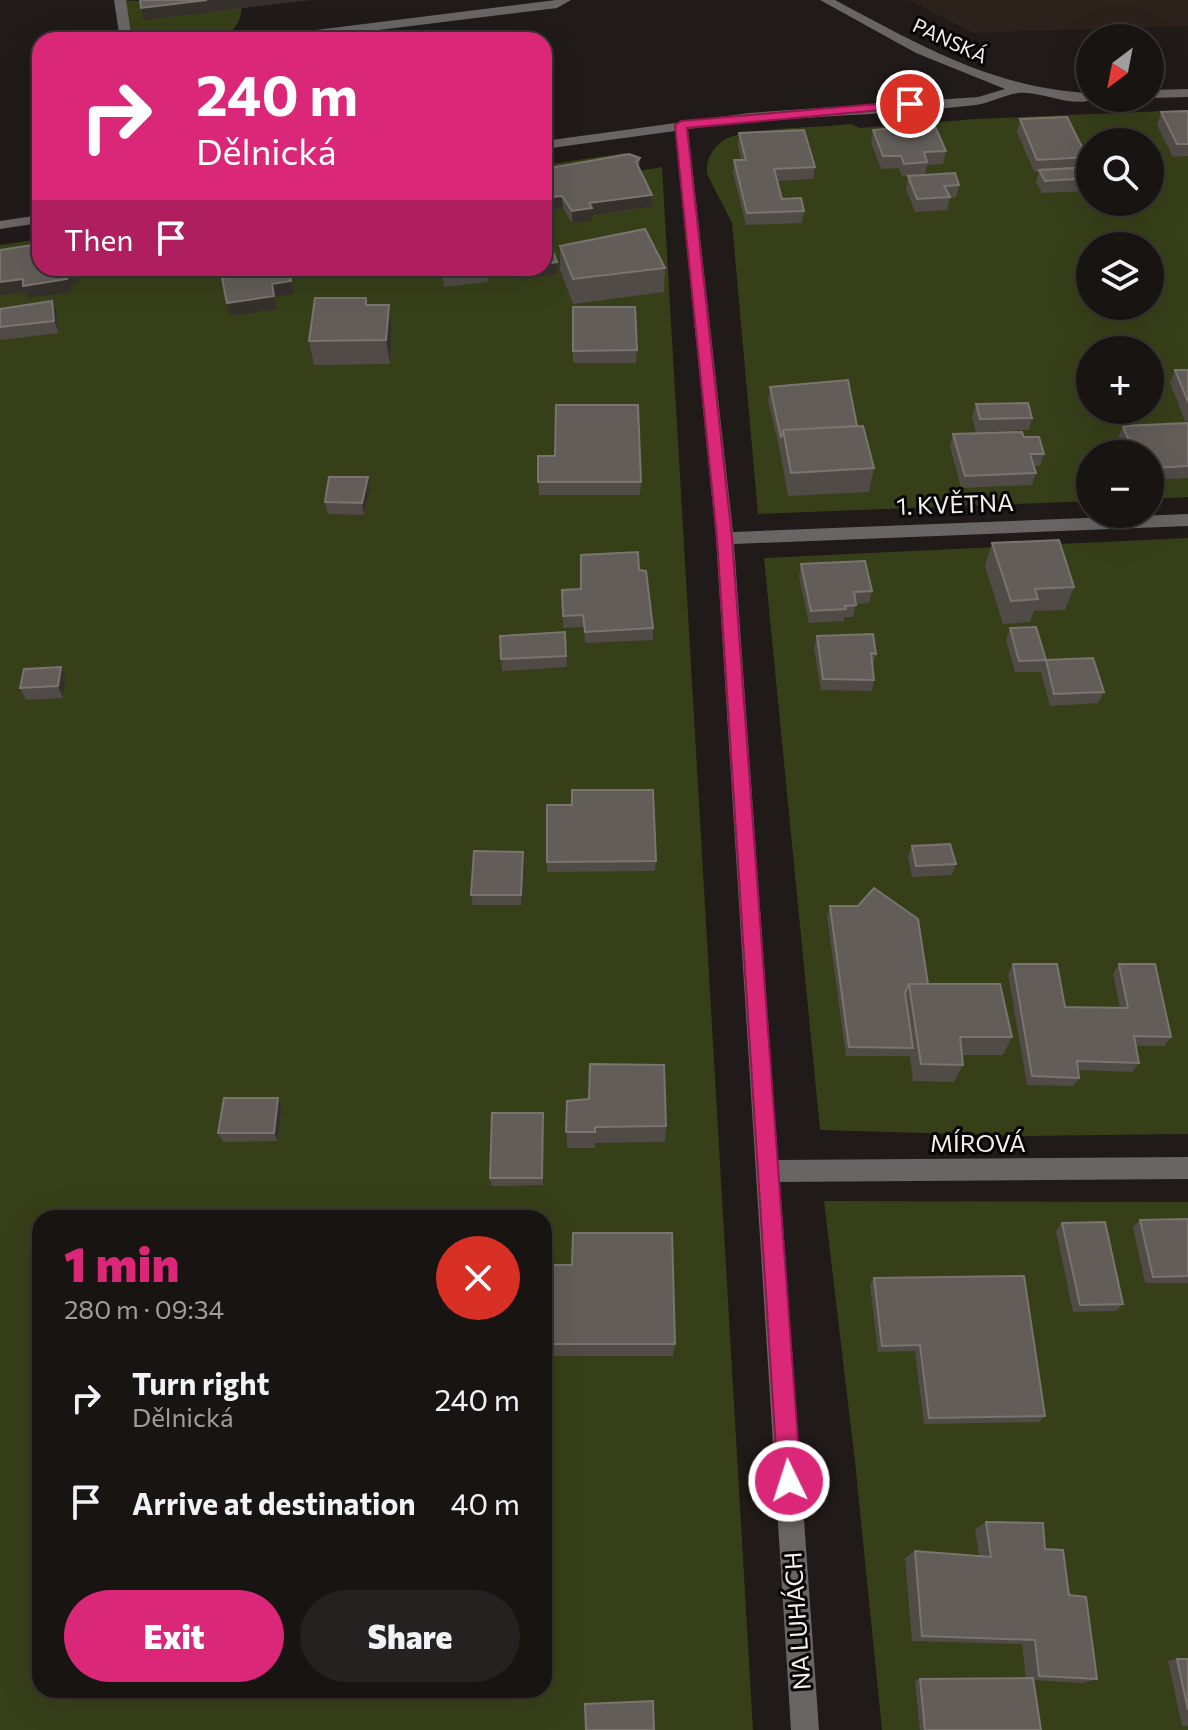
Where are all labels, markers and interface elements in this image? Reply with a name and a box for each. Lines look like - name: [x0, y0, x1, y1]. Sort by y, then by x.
- street label: PANSKÁ: [909, 12, 992, 68]
- north arrow: [1076, 24, 1164, 112]
- map controls: [1076, 24, 1164, 528]
- text: 240 m: [196, 59, 358, 128]
- icon: right: [64, 64, 168, 168]
- pin: [876, 70, 944, 138]
- icon: arrive: [888, 82, 932, 126]
- text: Dělnická: [196, 128, 337, 172]
- button: search: [1076, 128, 1164, 216]
- icon: arrive: [149, 216, 193, 260]
- text: Then: [64, 220, 133, 257]
- button: layers: [1076, 232, 1164, 320]
- button: +: [1076, 336, 1164, 424]
- button: −: [1076, 440, 1164, 528]
- street label: 1. KVĚTNA: [896, 487, 1014, 520]
- street label: MÍROVÁ: [930, 1128, 1026, 1157]
- text: 1 min: [64, 1233, 179, 1292]
- button: close: [436, 1236, 520, 1320]
- text: 280 m · 09:34: [64, 1293, 224, 1324]
- text: Turn right: [132, 1364, 269, 1401]
- icon: right: [64, 1376, 108, 1420]
- text: 240 m: [434, 1380, 520, 1417]
- text: Dělnická: [132, 1401, 233, 1432]
- position arrow: [747, 1439, 831, 1523]
- icon: arrive: [64, 1480, 108, 1524]
- text: Arrive at destination: [132, 1484, 416, 1521]
- text: 40 m: [451, 1484, 520, 1521]
- street label: NA LUHÁCH: [777, 1551, 816, 1691]
- button: Exit: [64, 1590, 284, 1682]
- button: Share: [300, 1590, 520, 1682]

